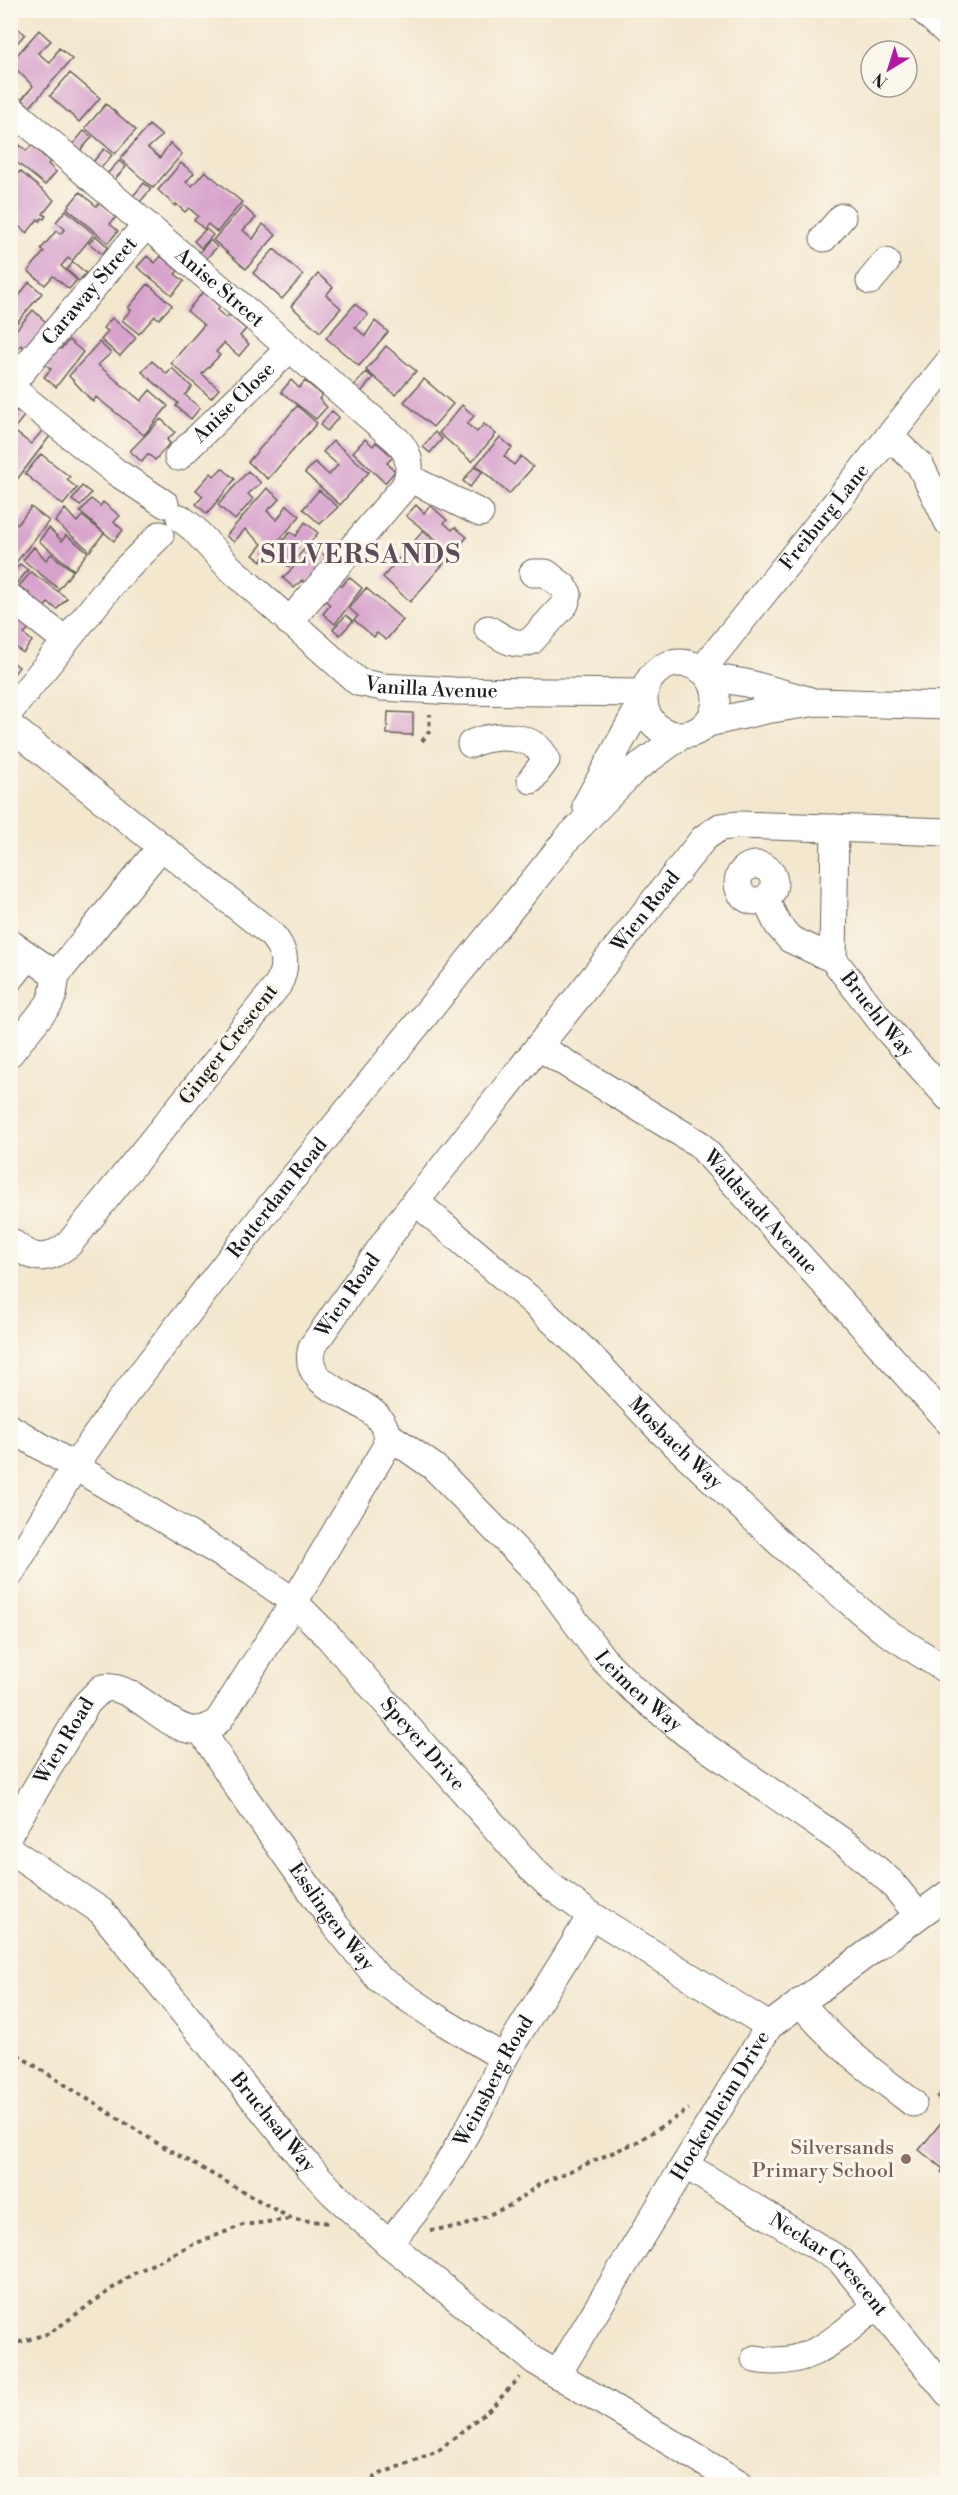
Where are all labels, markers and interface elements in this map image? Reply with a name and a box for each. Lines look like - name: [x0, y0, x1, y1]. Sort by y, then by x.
- north arrow: [859, 39, 919, 99]
- text: N: [869, 68, 892, 92]
- street label: Caraway Street: [37, 232, 143, 351]
- street label: Anise Street: [169, 242, 269, 333]
- street label: Anise Close: [187, 357, 280, 449]
- street label: Freiburg Lane: [774, 459, 875, 575]
- district label: SILVERSANDS: [260, 539, 462, 571]
- street label: Vanilla Avenue: [361, 671, 498, 704]
- street label: Wien Road: [605, 865, 686, 958]
- street label: Bruehl Way: [834, 966, 919, 1063]
- street label: Ginger Crescent: [174, 980, 284, 1110]
- street label: Rotterdam Road: [222, 1132, 333, 1263]
- street label: Waldstadt Avenue: [697, 1144, 823, 1280]
- street label: Wien Road: [310, 1248, 386, 1343]
- street label: Mosbach Way: [623, 1392, 728, 1495]
- street label: Leimen Way: [588, 1646, 688, 1737]
- street label: Speyer Drive: [375, 1692, 470, 1796]
- street label: Wien Road: [28, 1693, 100, 1790]
- street label: Esslingen Way: [283, 1858, 380, 1976]
- street label: Weinsberg Road: [448, 2010, 539, 2152]
- street label: Hockenheim Drive: [665, 2026, 776, 2185]
- street label: Bruchsal Way: [224, 2066, 321, 2178]
- place label: Silversands Primary School: [752, 2136, 894, 2184]
- marker: Silversands Primary School: [899, 2152, 913, 2166]
- street label: Neckar Crescent: [765, 2208, 893, 2321]

